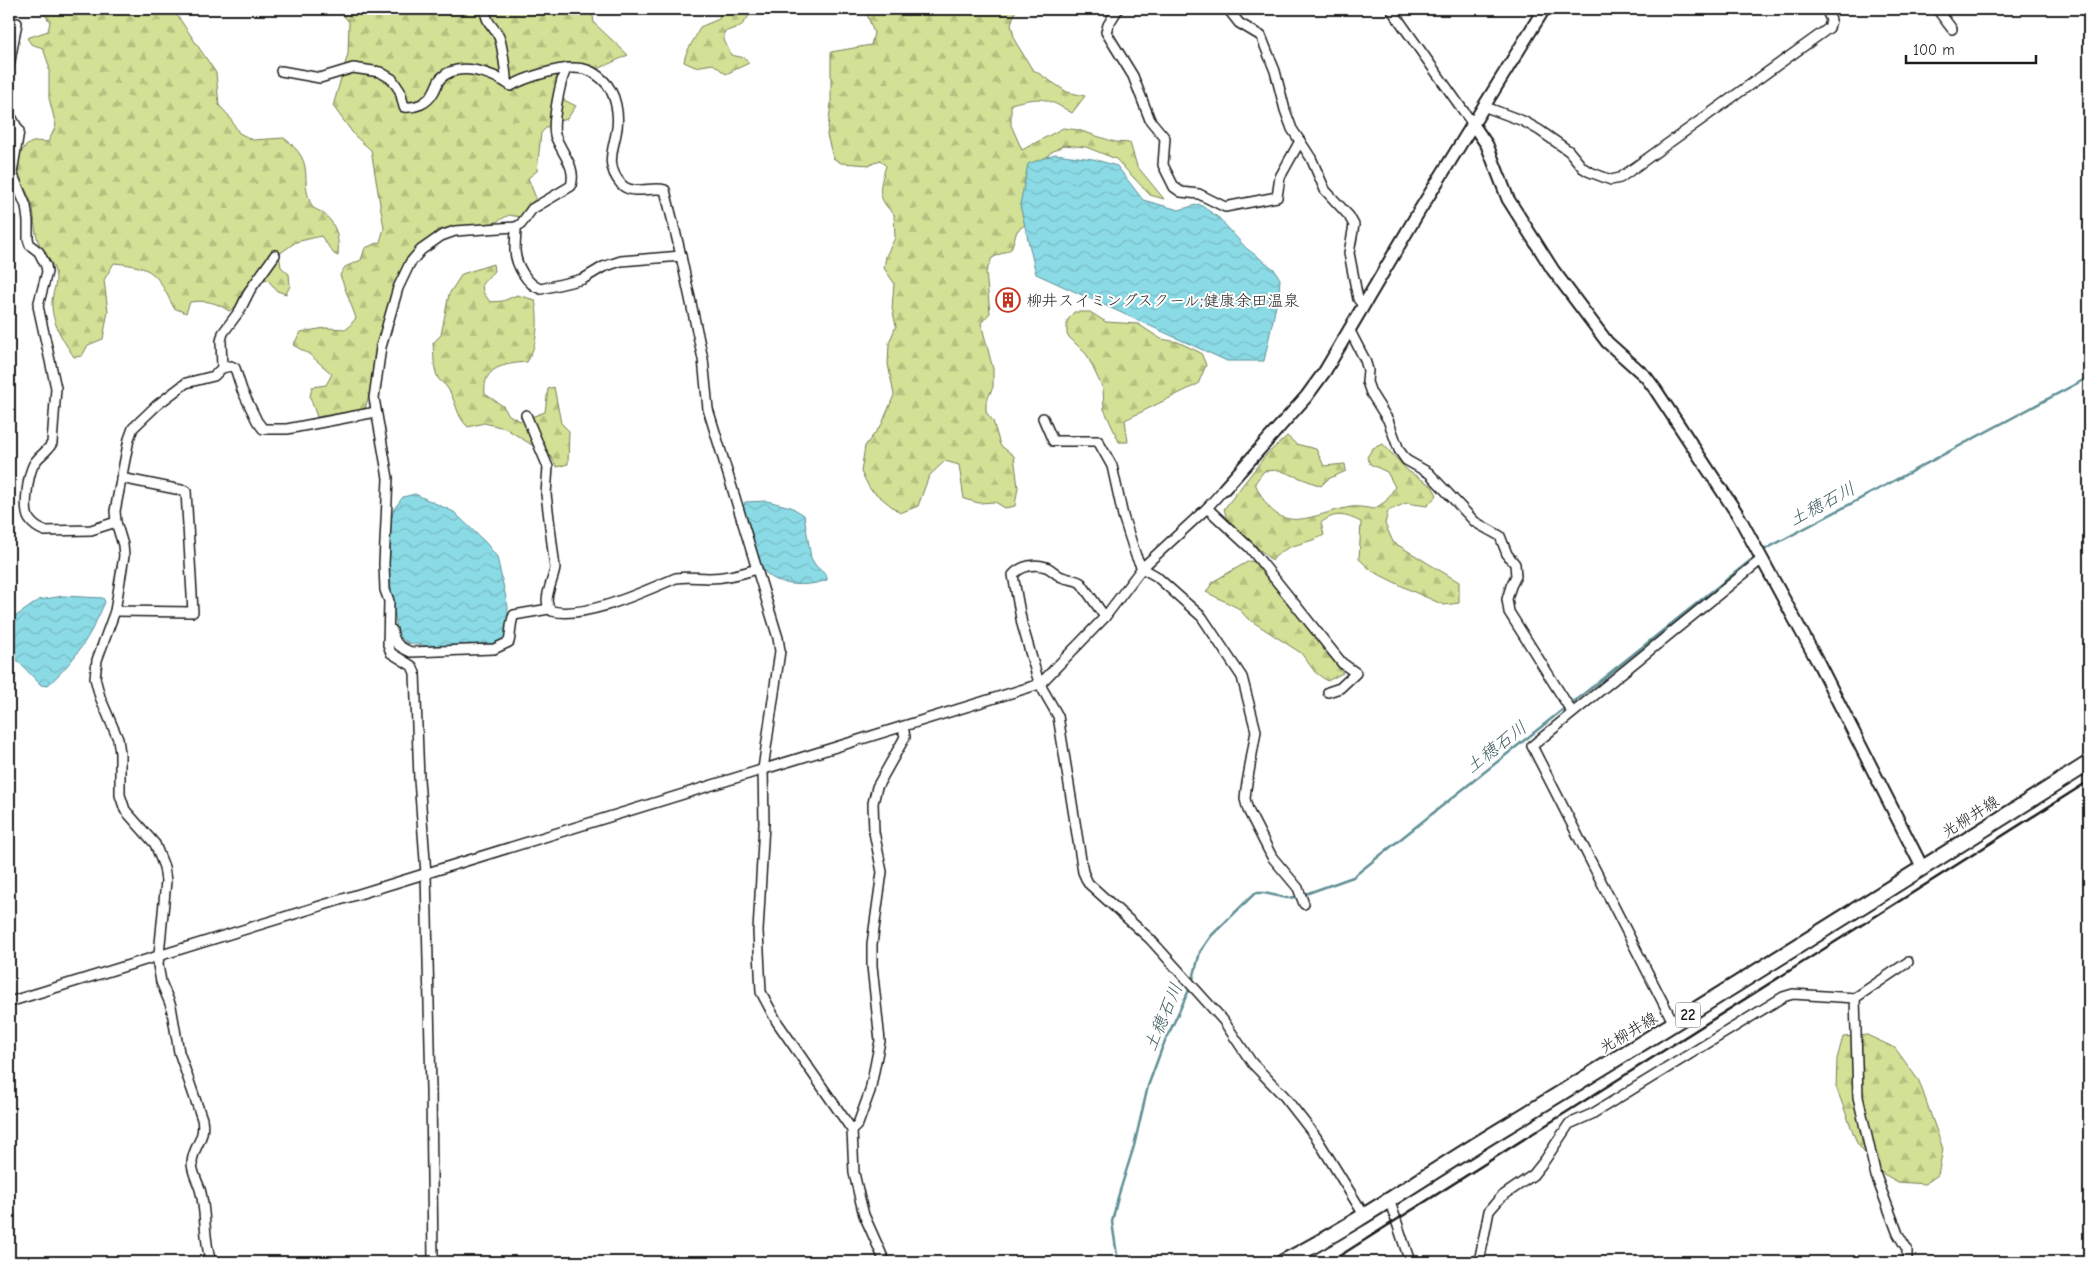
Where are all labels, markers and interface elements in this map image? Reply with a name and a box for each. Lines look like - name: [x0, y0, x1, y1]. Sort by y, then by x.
- scale bar: [1906, 32, 2036, 64]
- text: 100 m: [1913, 41, 1955, 59]
- building icon: 柳井スイミングスクール;健康余田温泉: [995, 287, 1021, 313]
- place label: 柳井スイミングスクール;健康余田温泉: [1026, 292, 1299, 310]
- water label: 土穂石川: [1786, 478, 1859, 531]
- water label: 土穂石川: [1461, 717, 1531, 778]
- street label: 光柳井線: [1939, 792, 2002, 841]
- water label: 土穂石川: [1140, 980, 1187, 1054]
- road number: 22: [1676, 1002, 1700, 1028]
- street label: 光柳井線: [1596, 1009, 1661, 1057]

